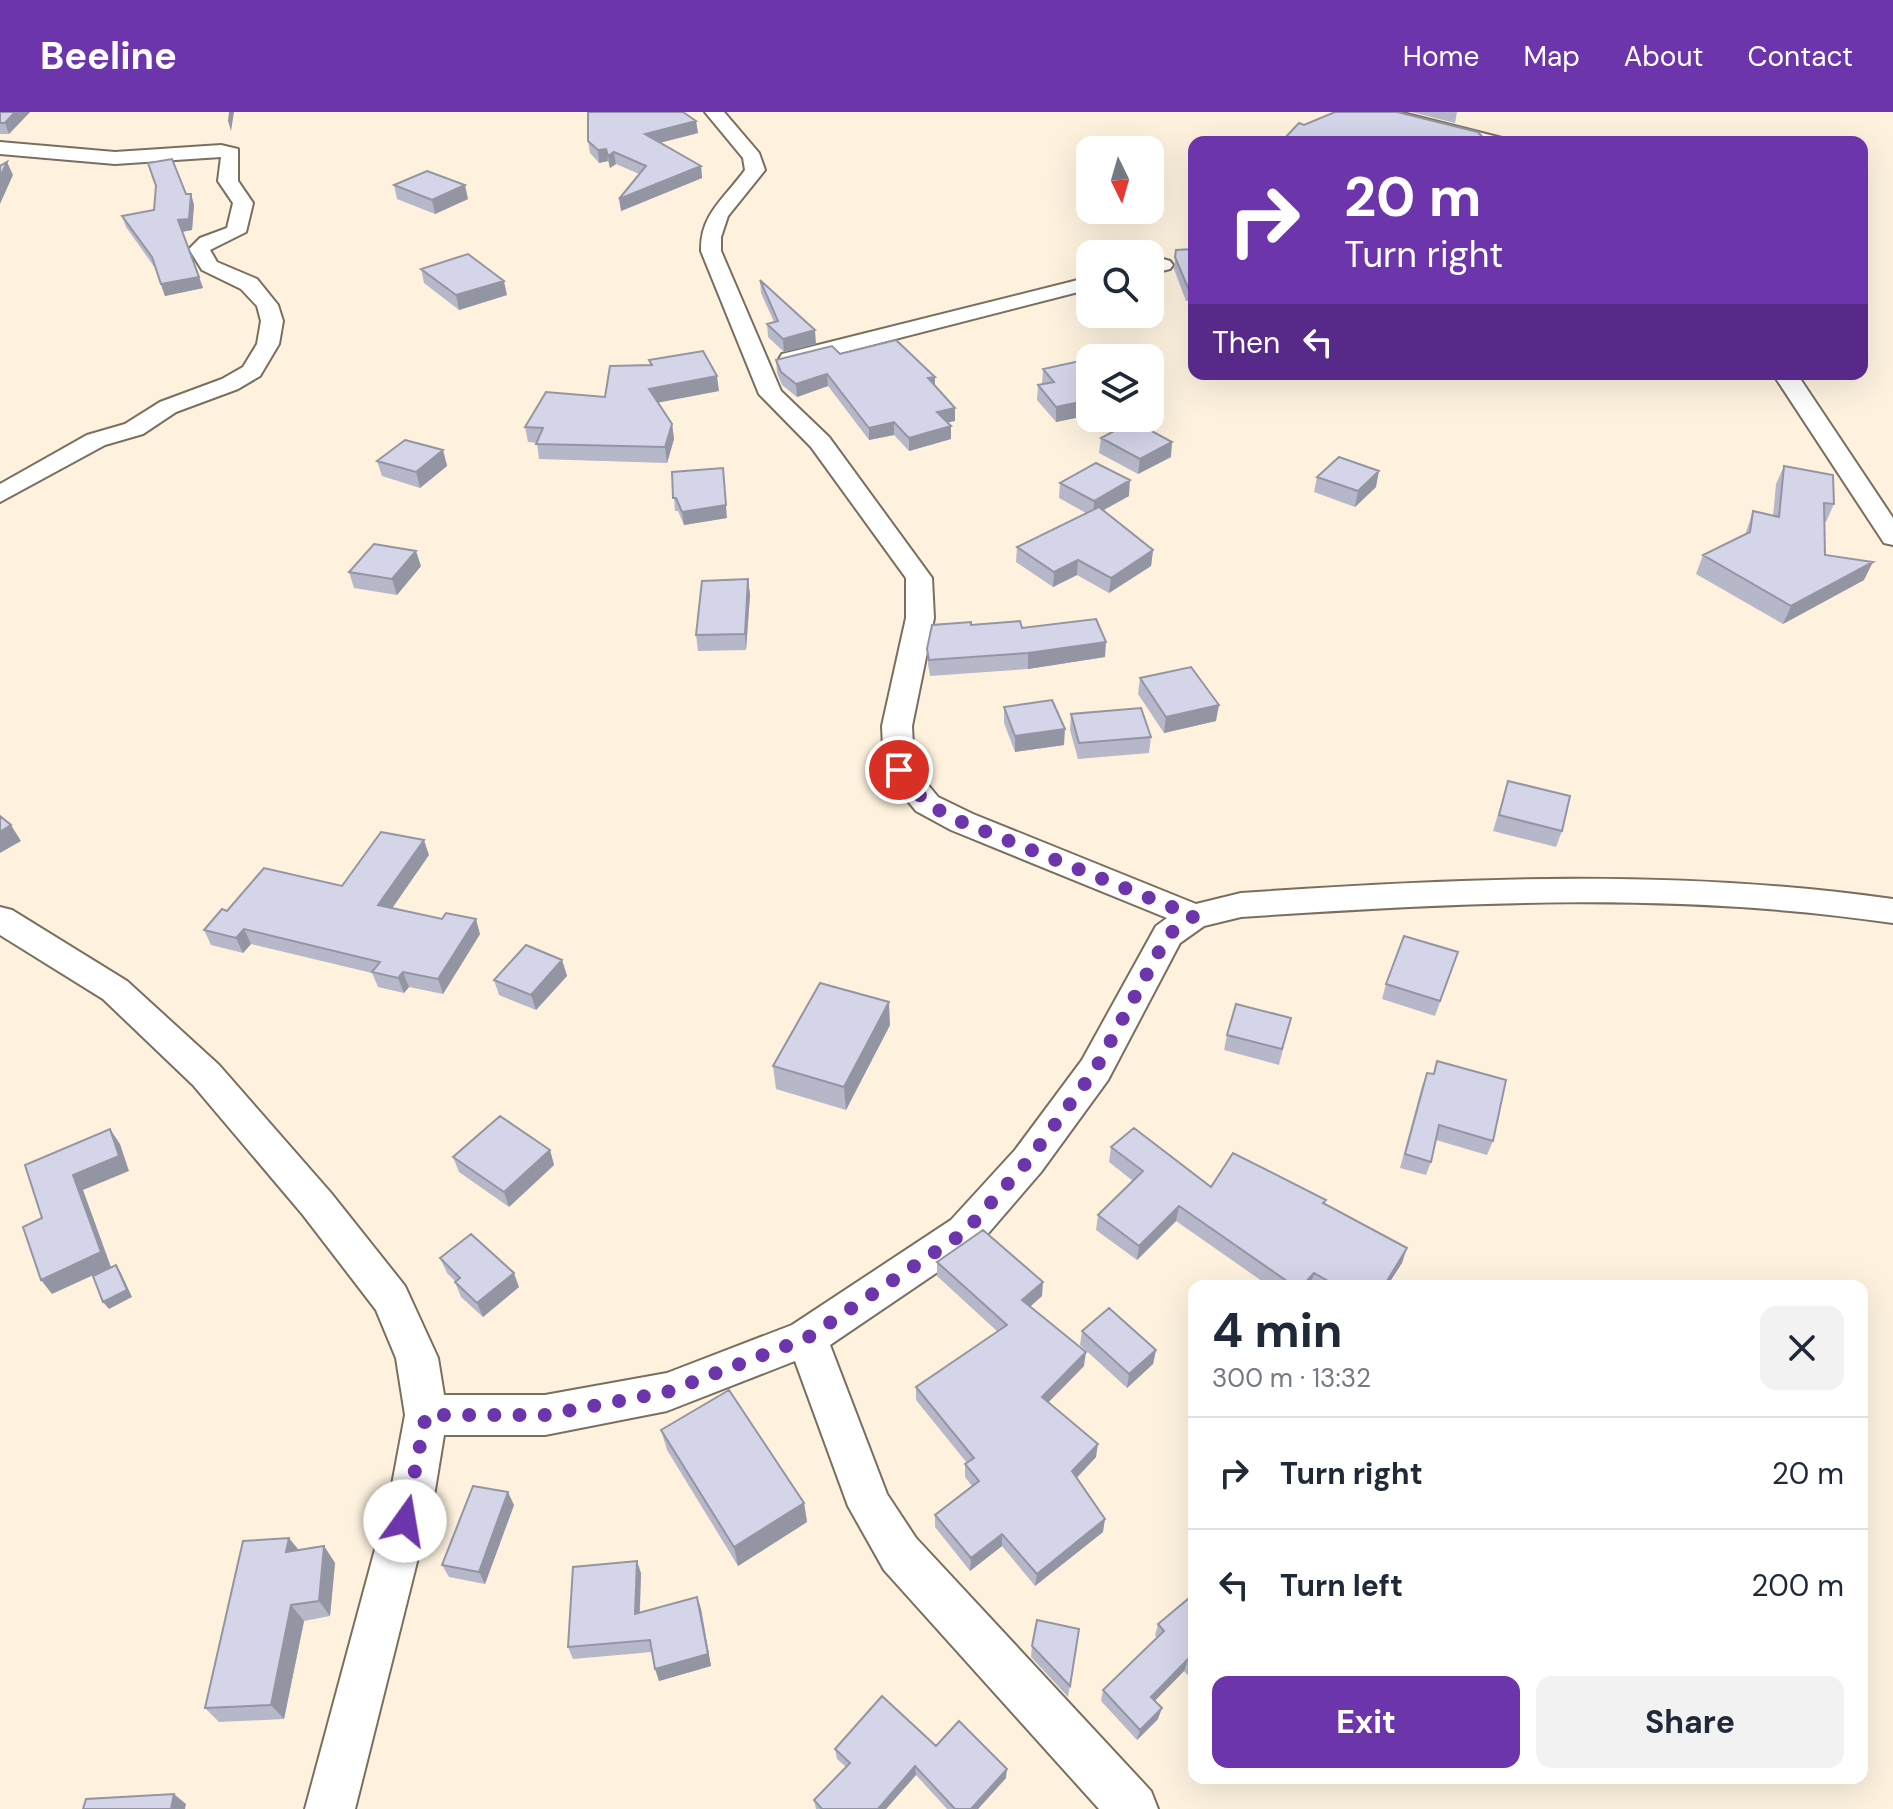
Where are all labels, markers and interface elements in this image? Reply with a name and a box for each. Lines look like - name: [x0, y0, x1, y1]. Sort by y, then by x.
- text: Beeline: [40, 31, 177, 81]
- text: Home: [1403, 38, 1479, 75]
- text: Map: [1523, 38, 1580, 75]
- text: About: [1624, 38, 1703, 75]
- text: Contact: [1747, 38, 1853, 75]
- north arrow: [1076, 136, 1164, 224]
- map controls: [1076, 136, 1164, 432]
- text: 20 m: [1344, 160, 1481, 233]
- icon: right: [1212, 168, 1316, 272]
- text: Turn right: [1344, 231, 1503, 278]
- button: search: [1076, 240, 1164, 328]
- icon: left: [1296, 320, 1340, 364]
- text: Then: [1212, 323, 1280, 362]
- button: layers: [1076, 344, 1164, 432]
- pin: [865, 736, 933, 804]
- icon: arrive: [877, 748, 921, 792]
- text: 4 min: [1212, 1299, 1342, 1362]
- button: close: [1760, 1306, 1844, 1390]
- text: 300 m · 13:32: [1212, 1361, 1371, 1395]
- icon: right: [1212, 1451, 1256, 1495]
- text: Turn right: [1280, 1454, 1423, 1493]
- text: 20 m: [1772, 1454, 1844, 1493]
- position arrow: [363, 1479, 447, 1563]
- icon: left: [1212, 1563, 1256, 1607]
- text: Turn left: [1280, 1566, 1403, 1605]
- text: 200 m: [1751, 1566, 1844, 1605]
- button: Exit: [1212, 1676, 1520, 1768]
- button: Share: [1536, 1676, 1844, 1768]

